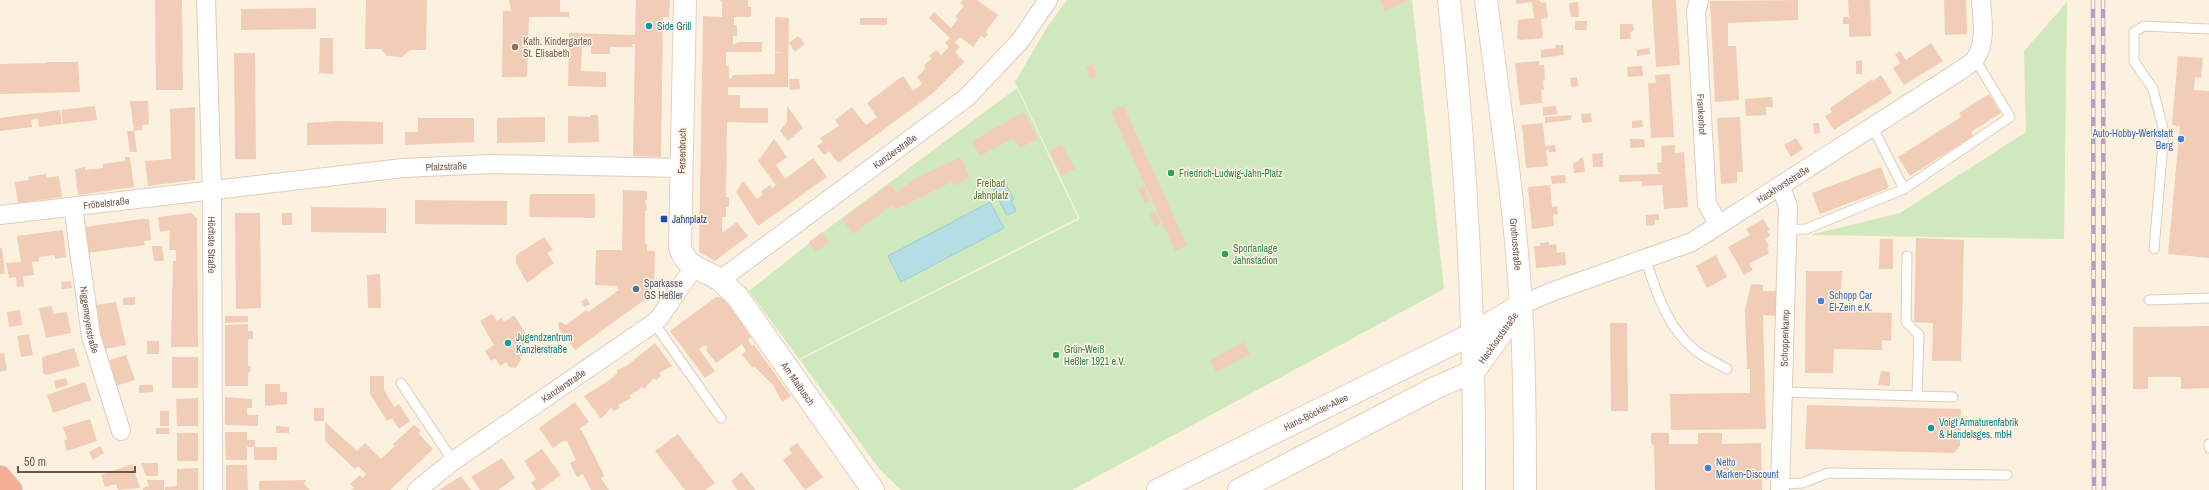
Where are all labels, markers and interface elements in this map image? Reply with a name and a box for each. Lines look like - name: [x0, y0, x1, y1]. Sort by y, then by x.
- place label: Side Grill: [657, 20, 691, 33]
- marker: Side Grill: [644, 21, 654, 31]
- place label: Kath. Kindergarten St. Elisabeth: [523, 35, 592, 60]
- marker: Kath. Kindergarten St. Elisabeth: [510, 42, 520, 52]
- street label: Frankenhof: [1694, 93, 1710, 136]
- place label: Auto-Hobby-Werkstatt Berg: [2091, 127, 2174, 152]
- street label: Fersenbruch: [675, 128, 689, 174]
- street label: Kanzlerstraße: [870, 130, 919, 171]
- marker: Auto-Hobby-Werkstatt Berg: [2176, 134, 2186, 144]
- street label: Pfalzstraße: [425, 159, 468, 173]
- street label: Hackhorststraße: [1754, 162, 1812, 206]
- place label: Friedrich-Ludwig-Jahn-Platz: [1179, 167, 1282, 180]
- marker: Friedrich-Ludwig-Jahn-Platz: [1166, 168, 1176, 178]
- park label: Freibad Jahnplatz: [973, 177, 1009, 202]
- street label: Fröbelstraße: [82, 193, 131, 212]
- place label: Jahnplatz: [672, 213, 707, 226]
- marker: Jahnplatz: [659, 214, 669, 224]
- street label: Höchste Straße: [206, 216, 219, 274]
- street label: Grothusstraße: [1507, 217, 1525, 271]
- place label: Sportanlage Jahnstadion: [1233, 242, 1278, 267]
- marker: Sportanlage Jahnstadion: [1220, 249, 1230, 259]
- place label: Sparkasse GS Heßler: [644, 277, 683, 302]
- marker: Sparkasse GS Heßler: [631, 284, 641, 294]
- street label: Niggemeyerstraße: [78, 285, 103, 355]
- place label: Schopp Car El-Zein e.K.: [1829, 289, 1873, 314]
- marker: Schopp Car El-Zein e.K.: [1816, 296, 1826, 306]
- street label: Hackhorststraße: [1475, 309, 1521, 366]
- street label: Schoppenkamp: [1777, 309, 1792, 367]
- place label: Jugendzentrum Kanzlerstraße: [516, 331, 573, 356]
- marker: Jugendzentrum Kanzlerstraße: [503, 338, 513, 348]
- place label: Grün-Weiß Heßler 1921 e.V.: [1064, 343, 1125, 368]
- marker: Grün-Weiß Heßler 1921 e.V.: [1051, 350, 1061, 360]
- street label: Am Maibusch: [778, 358, 818, 408]
- street label: Kanzlerstraße: [539, 365, 588, 405]
- street label: Hans-Böckler-Allee: [1281, 390, 1350, 433]
- place label: Voigt Armaturenfabrik & Handelsges. mbH: [1939, 416, 2019, 441]
- marker: Voigt Armaturenfabrik & Handelsges. mbH: [1926, 423, 1936, 433]
- scale bar: [18, 448, 135, 474]
- text: 50 m: [24, 454, 46, 470]
- place label: Netto Marken-Discount: [1716, 456, 1779, 481]
- marker: Netto Marken-Discount: [1703, 463, 1713, 473]

